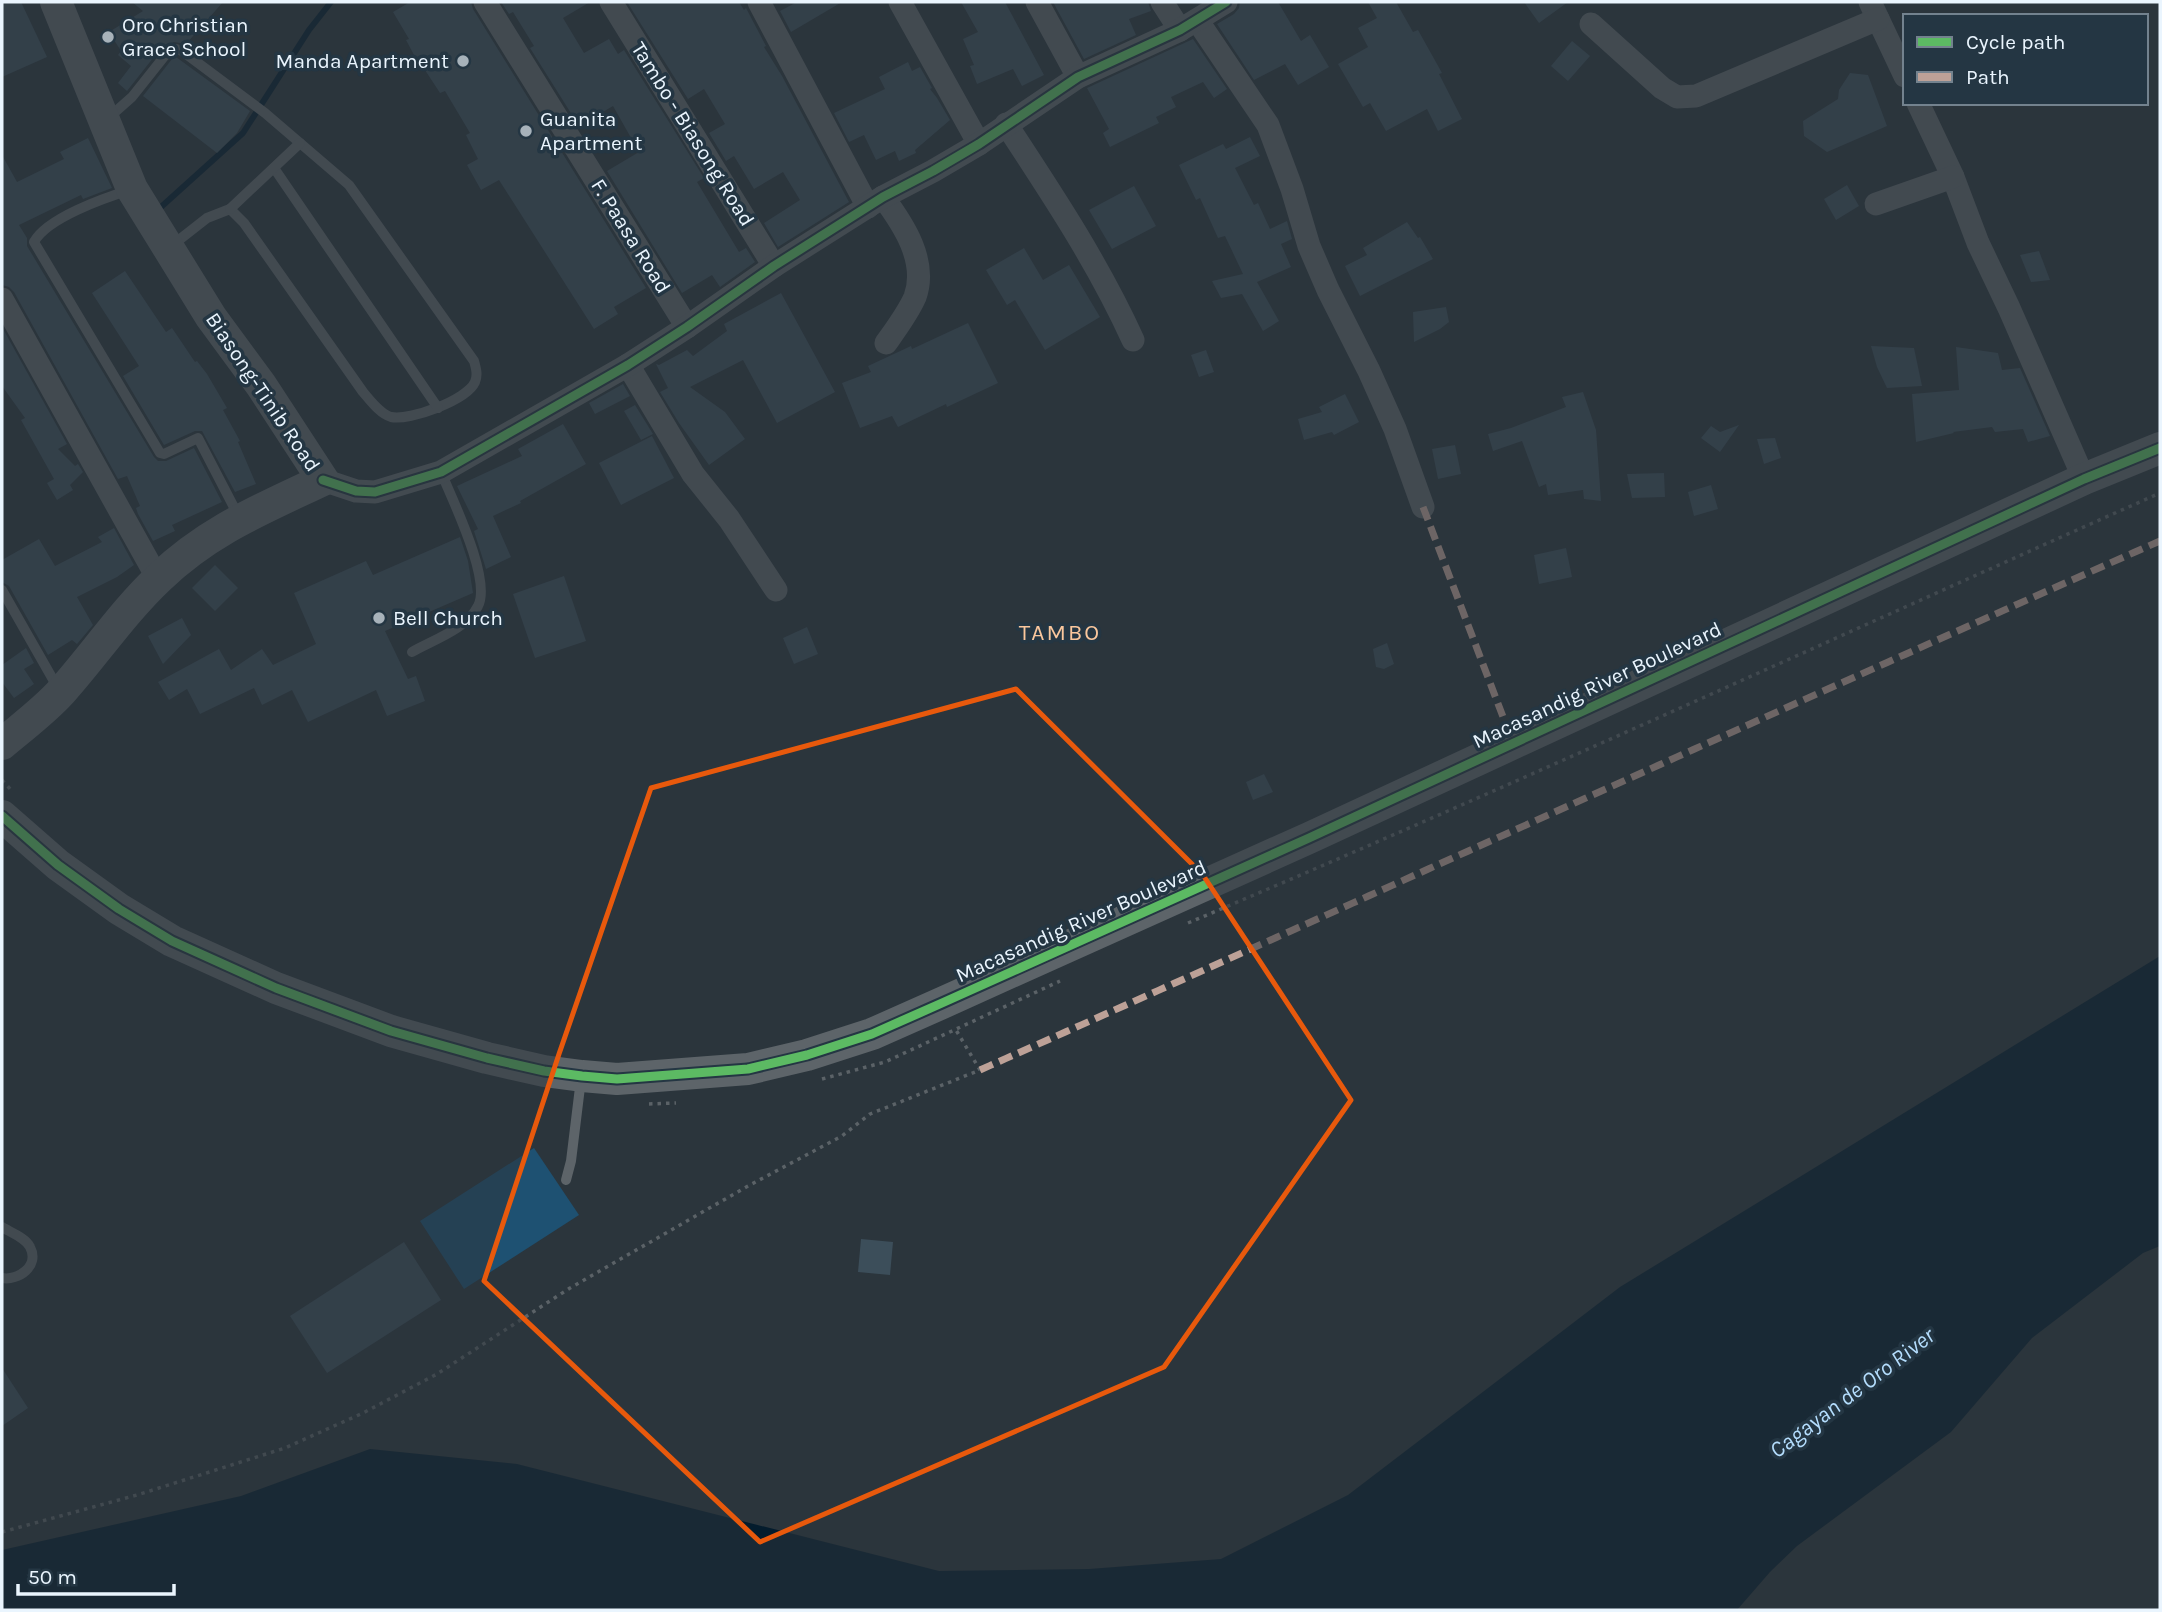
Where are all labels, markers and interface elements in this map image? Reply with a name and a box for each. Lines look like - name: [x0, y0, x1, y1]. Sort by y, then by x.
- place label: Oro Christian Grace School: [122, 13, 248, 61]
- legend: [1903, 14, 2148, 105]
- marker: Oro Christian Grace School: [100, 29, 116, 45]
- text: Cycle path: [1966, 30, 2066, 54]
- street label: Tambo - Biasong Road: [627, 38, 759, 230]
- place label: Manda Apartment: [276, 49, 449, 73]
- marker: Manda Apartment: [455, 53, 471, 69]
- text: Path: [1966, 65, 2010, 89]
- place label: Guanita Apartment: [540, 107, 642, 155]
- marker: Guanita Apartment: [518, 123, 534, 139]
- street label: F. Paasa Road: [586, 174, 676, 298]
- street label: Biasong-Tinib Road: [201, 308, 325, 476]
- place label: Bell Church: [393, 606, 503, 630]
- marker: Bell Church: [371, 610, 387, 626]
- street label: Macasandig River Boulevard: [1469, 617, 1725, 753]
- district label: TAMBO: [1019, 619, 1101, 646]
- street label: Macasandig River Boulevard: [952, 855, 1210, 987]
- water label: Cagayan de Oro River: [1764, 1321, 1941, 1464]
- scale bar: [18, 1552, 173, 1596]
- text: 50 m: [28, 1565, 77, 1589]

